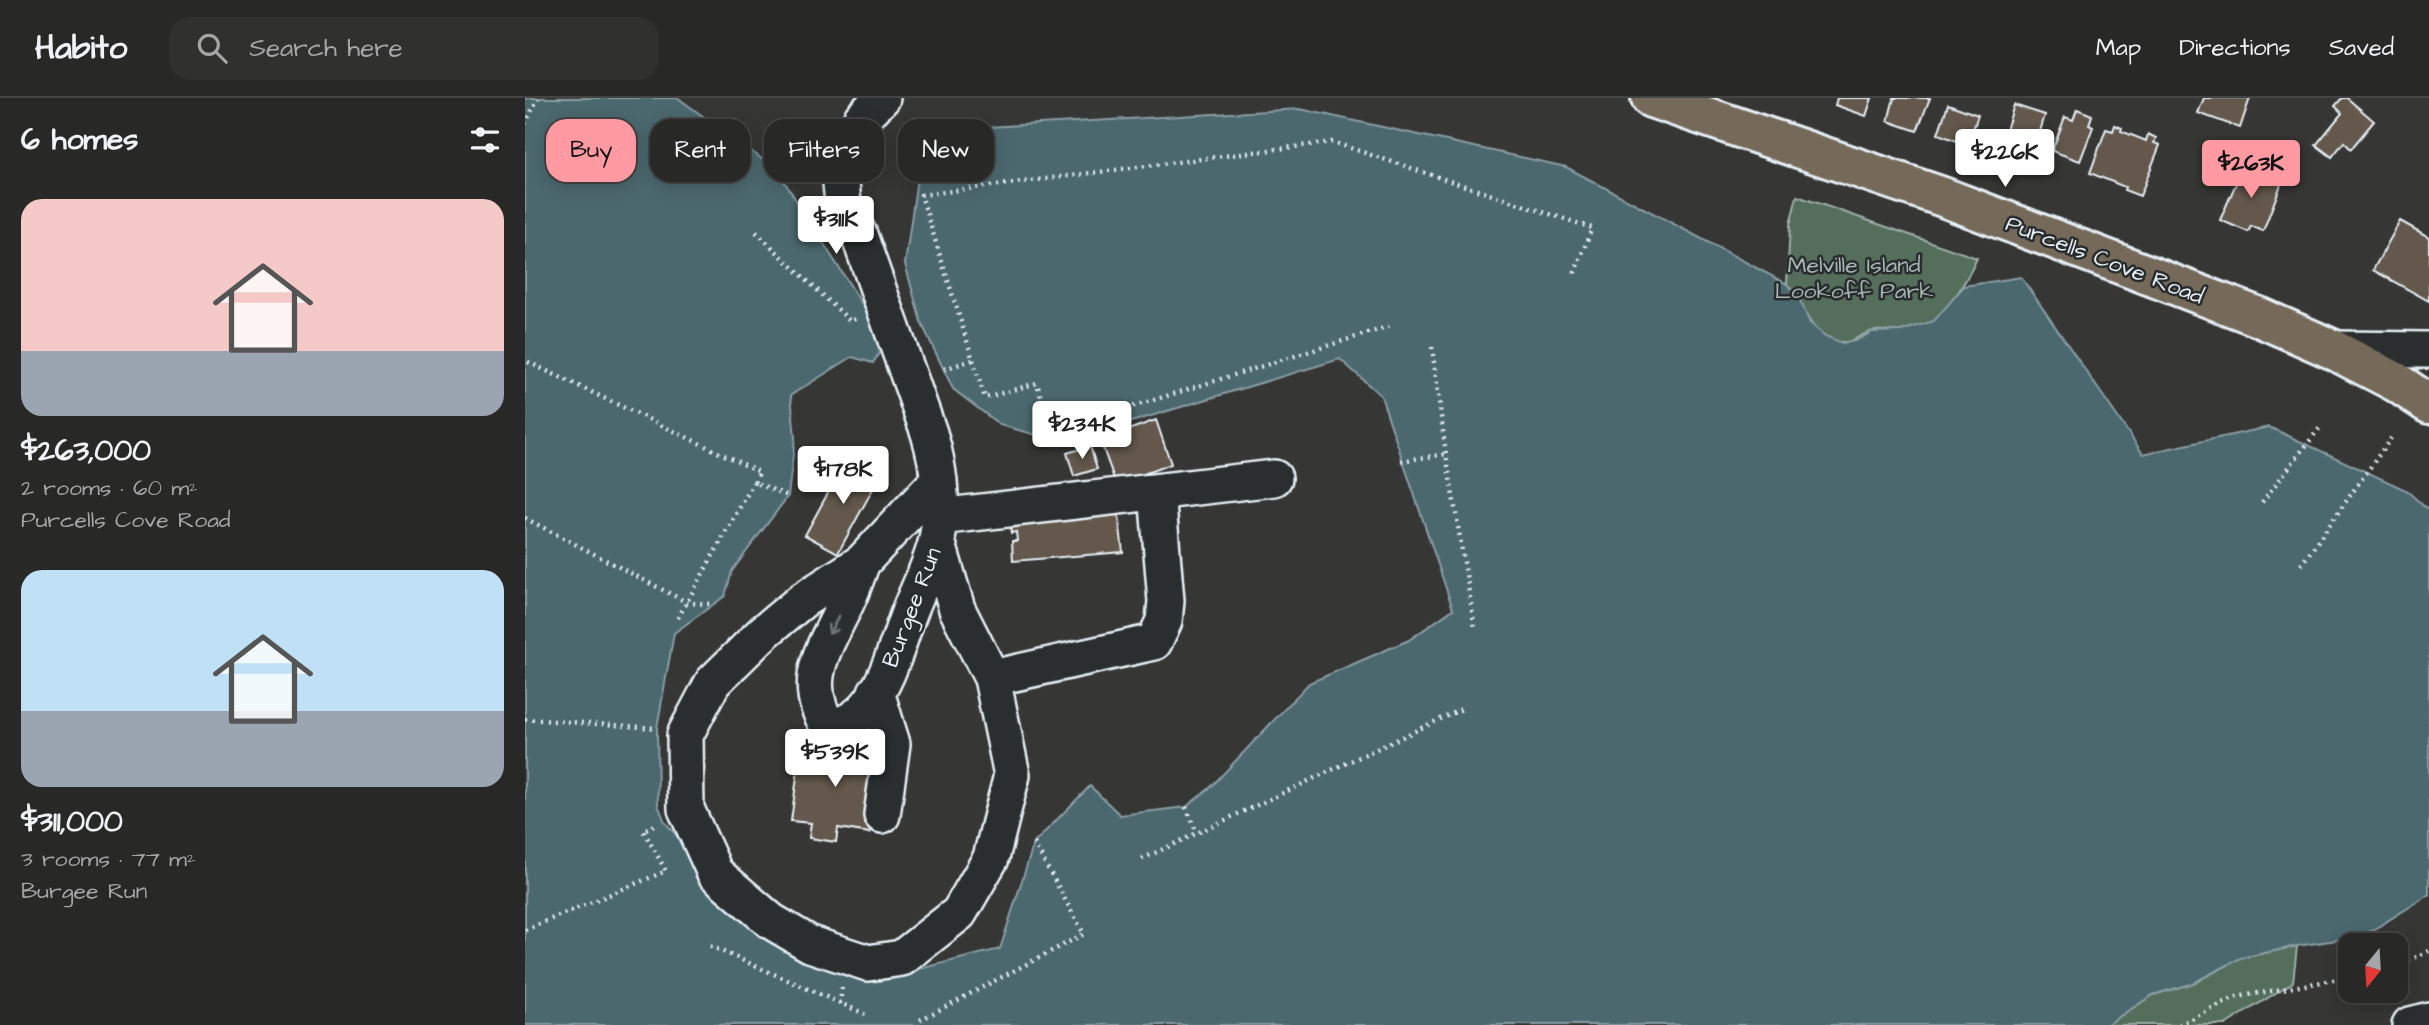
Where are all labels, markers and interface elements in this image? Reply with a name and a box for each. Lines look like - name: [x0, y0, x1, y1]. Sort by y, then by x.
- search box: [169, 17, 659, 80]
- text: Habito: [35, 25, 127, 71]
- icon: search: [193, 29, 231, 67]
- text: Search here: [249, 30, 403, 66]
- text: Map: [2096, 31, 2141, 65]
- text: Directions: [2179, 31, 2291, 65]
- text: Saved: [2329, 31, 2394, 65]
- text: 6 homes: [21, 119, 138, 161]
- chip: Buy: [546, 119, 636, 182]
- chip: Rent: [650, 119, 750, 182]
- chip: Filters: [764, 119, 884, 182]
- chip: New: [898, 119, 994, 182]
- icon: filters: [466, 121, 504, 159]
- pin: $226K: [1956, 130, 2054, 189]
- text: $226K: [1971, 136, 2039, 168]
- pin: $263K: [2202, 140, 2300, 200]
- text: $263K: [2218, 147, 2284, 179]
- pin: $311K: [787, 197, 885, 256]
- text: $311K: [814, 203, 858, 235]
- street label: Purcells Cove Road: [2001, 207, 2208, 313]
- icon: home: [200, 245, 326, 371]
- park label: Melville Island Lookoff Park: [1775, 249, 1933, 307]
- pin: $234K: [1033, 402, 1131, 461]
- text: $234K: [1048, 408, 1116, 440]
- text: $263,000: [21, 430, 151, 472]
- pin: $178K: [794, 446, 892, 506]
- text: $178K: [814, 453, 872, 485]
- text: 2 rooms · 60 m²: [21, 472, 198, 504]
- text: Purcells Cove Road: [21, 504, 231, 536]
- street label: Burgee Run: [874, 543, 950, 672]
- one-way arrow: [827, 614, 841, 634]
- icon: home: [200, 616, 326, 742]
- pin: $539K: [786, 730, 884, 789]
- text: $539K: [801, 736, 869, 768]
- text: $311,000: [21, 801, 123, 843]
- text: 3 rooms · 77 m²: [21, 843, 196, 875]
- text: Burgee Run: [21, 875, 147, 907]
- north arrow: [2338, 933, 2408, 1003]
- map controls: [2338, 933, 2408, 1003]

